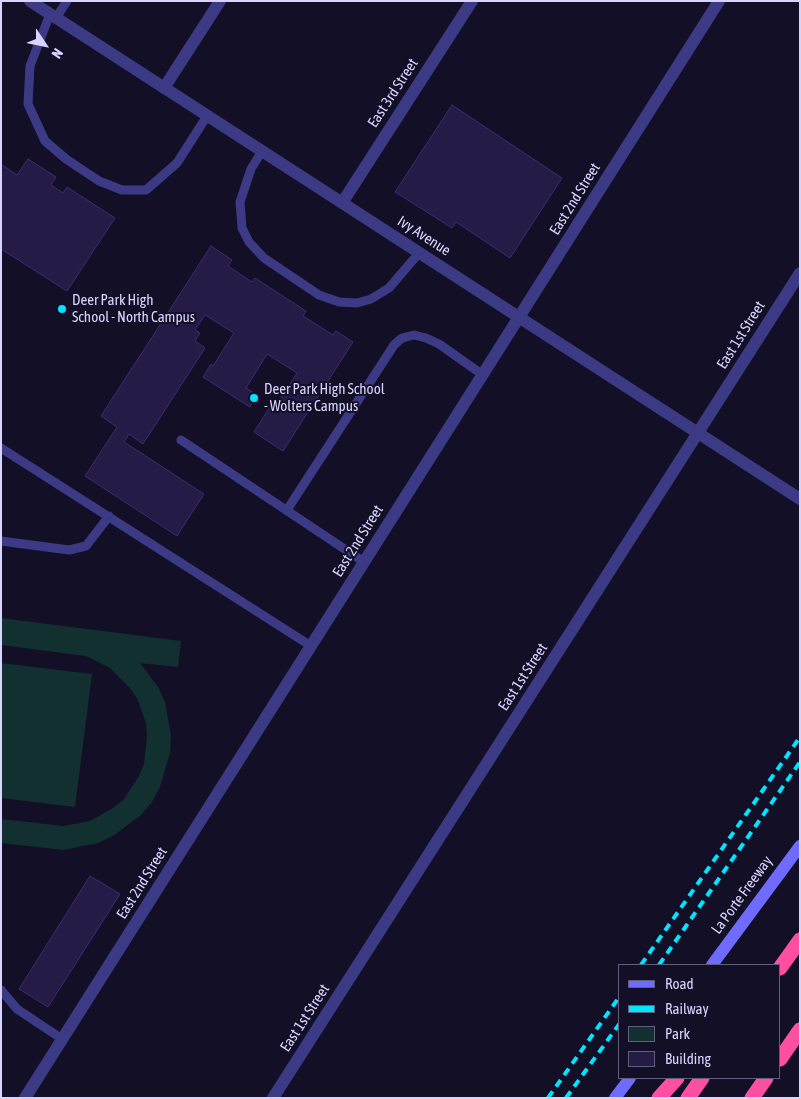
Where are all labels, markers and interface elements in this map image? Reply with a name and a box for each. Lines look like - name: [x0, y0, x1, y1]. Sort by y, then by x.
- north arrow: [20, 20, 70, 70]
- text: N: [48, 45, 66, 61]
- street label: East 3rd Street: [364, 55, 422, 131]
- street label: East 2nd Street: [546, 160, 604, 238]
- street label: Ivy Avenue: [394, 212, 454, 260]
- place label: Deer Park High School - North Campus: [72, 291, 195, 326]
- street label: East 1st Street: [713, 298, 769, 372]
- marker: Deer Park High School - North Campus: [56, 303, 68, 315]
- place label: Deer Park High School - Wolters Campus: [264, 380, 385, 415]
- marker: Deer Park High School - Wolters Campus: [248, 392, 260, 404]
- street label: East 2nd Street: [329, 502, 387, 580]
- street label: East 1st Street: [495, 640, 551, 714]
- street label: East 2nd Street: [113, 844, 171, 922]
- street label: La Porte Freeway: [708, 853, 776, 937]
- legend: [618, 964, 781, 1079]
- text: Road: [665, 975, 694, 992]
- street label: East 1st Street: [277, 981, 333, 1055]
- text: Railway: [665, 1000, 709, 1017]
- text: Park: [665, 1025, 690, 1042]
- text: Building: [665, 1050, 711, 1067]

